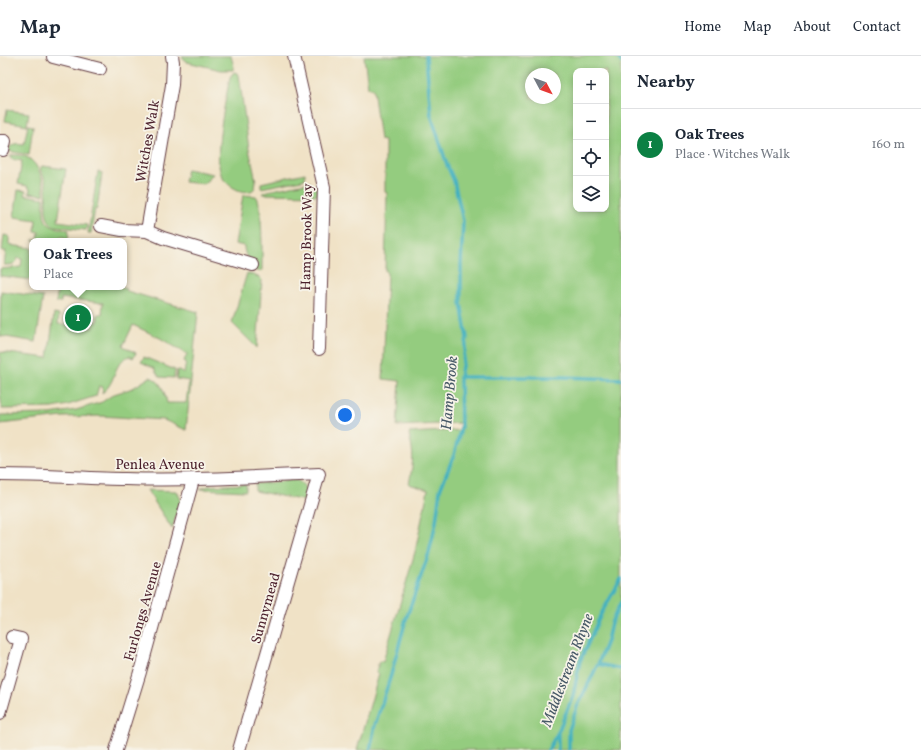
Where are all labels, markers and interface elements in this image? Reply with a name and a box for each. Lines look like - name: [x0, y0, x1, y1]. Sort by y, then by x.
- text: Map: [20, 15, 61, 41]
- text: Home: [684, 18, 721, 37]
- text: Map: [743, 18, 771, 37]
- text: About: [793, 18, 831, 37]
- text: Contact: [853, 18, 901, 37]
- north arrow: [525, 68, 561, 104]
- map controls: [573, 68, 609, 212]
- button: +: [573, 68, 609, 104]
- text: Nearby: [637, 71, 695, 94]
- street label: Witches Walk: [132, 98, 165, 184]
- button: −: [573, 104, 609, 140]
- text: Oak Trees: [675, 125, 745, 146]
- text: 1: [647, 136, 653, 154]
- text: 160 m: [871, 136, 905, 154]
- button: locate: [573, 140, 609, 176]
- text: Place · Witches Walk: [675, 146, 790, 164]
- button: layers: [573, 176, 609, 212]
- street label: Hamp Brook Way: [297, 183, 318, 291]
- popup: [29, 238, 127, 290]
- text: Oak Trees: [43, 245, 113, 266]
- text: Place: [43, 266, 73, 284]
- pin: 1: [65, 303, 91, 333]
- water label: Hamp Brook: [437, 355, 464, 431]
- your location: [335, 405, 355, 425]
- street label: Penlea Avenue: [115, 456, 205, 475]
- street label: Furlongs Avenue: [120, 559, 167, 664]
- street label: Sunnymead: [247, 570, 286, 646]
- water label: Middlestream Rhyne: [537, 610, 600, 731]

